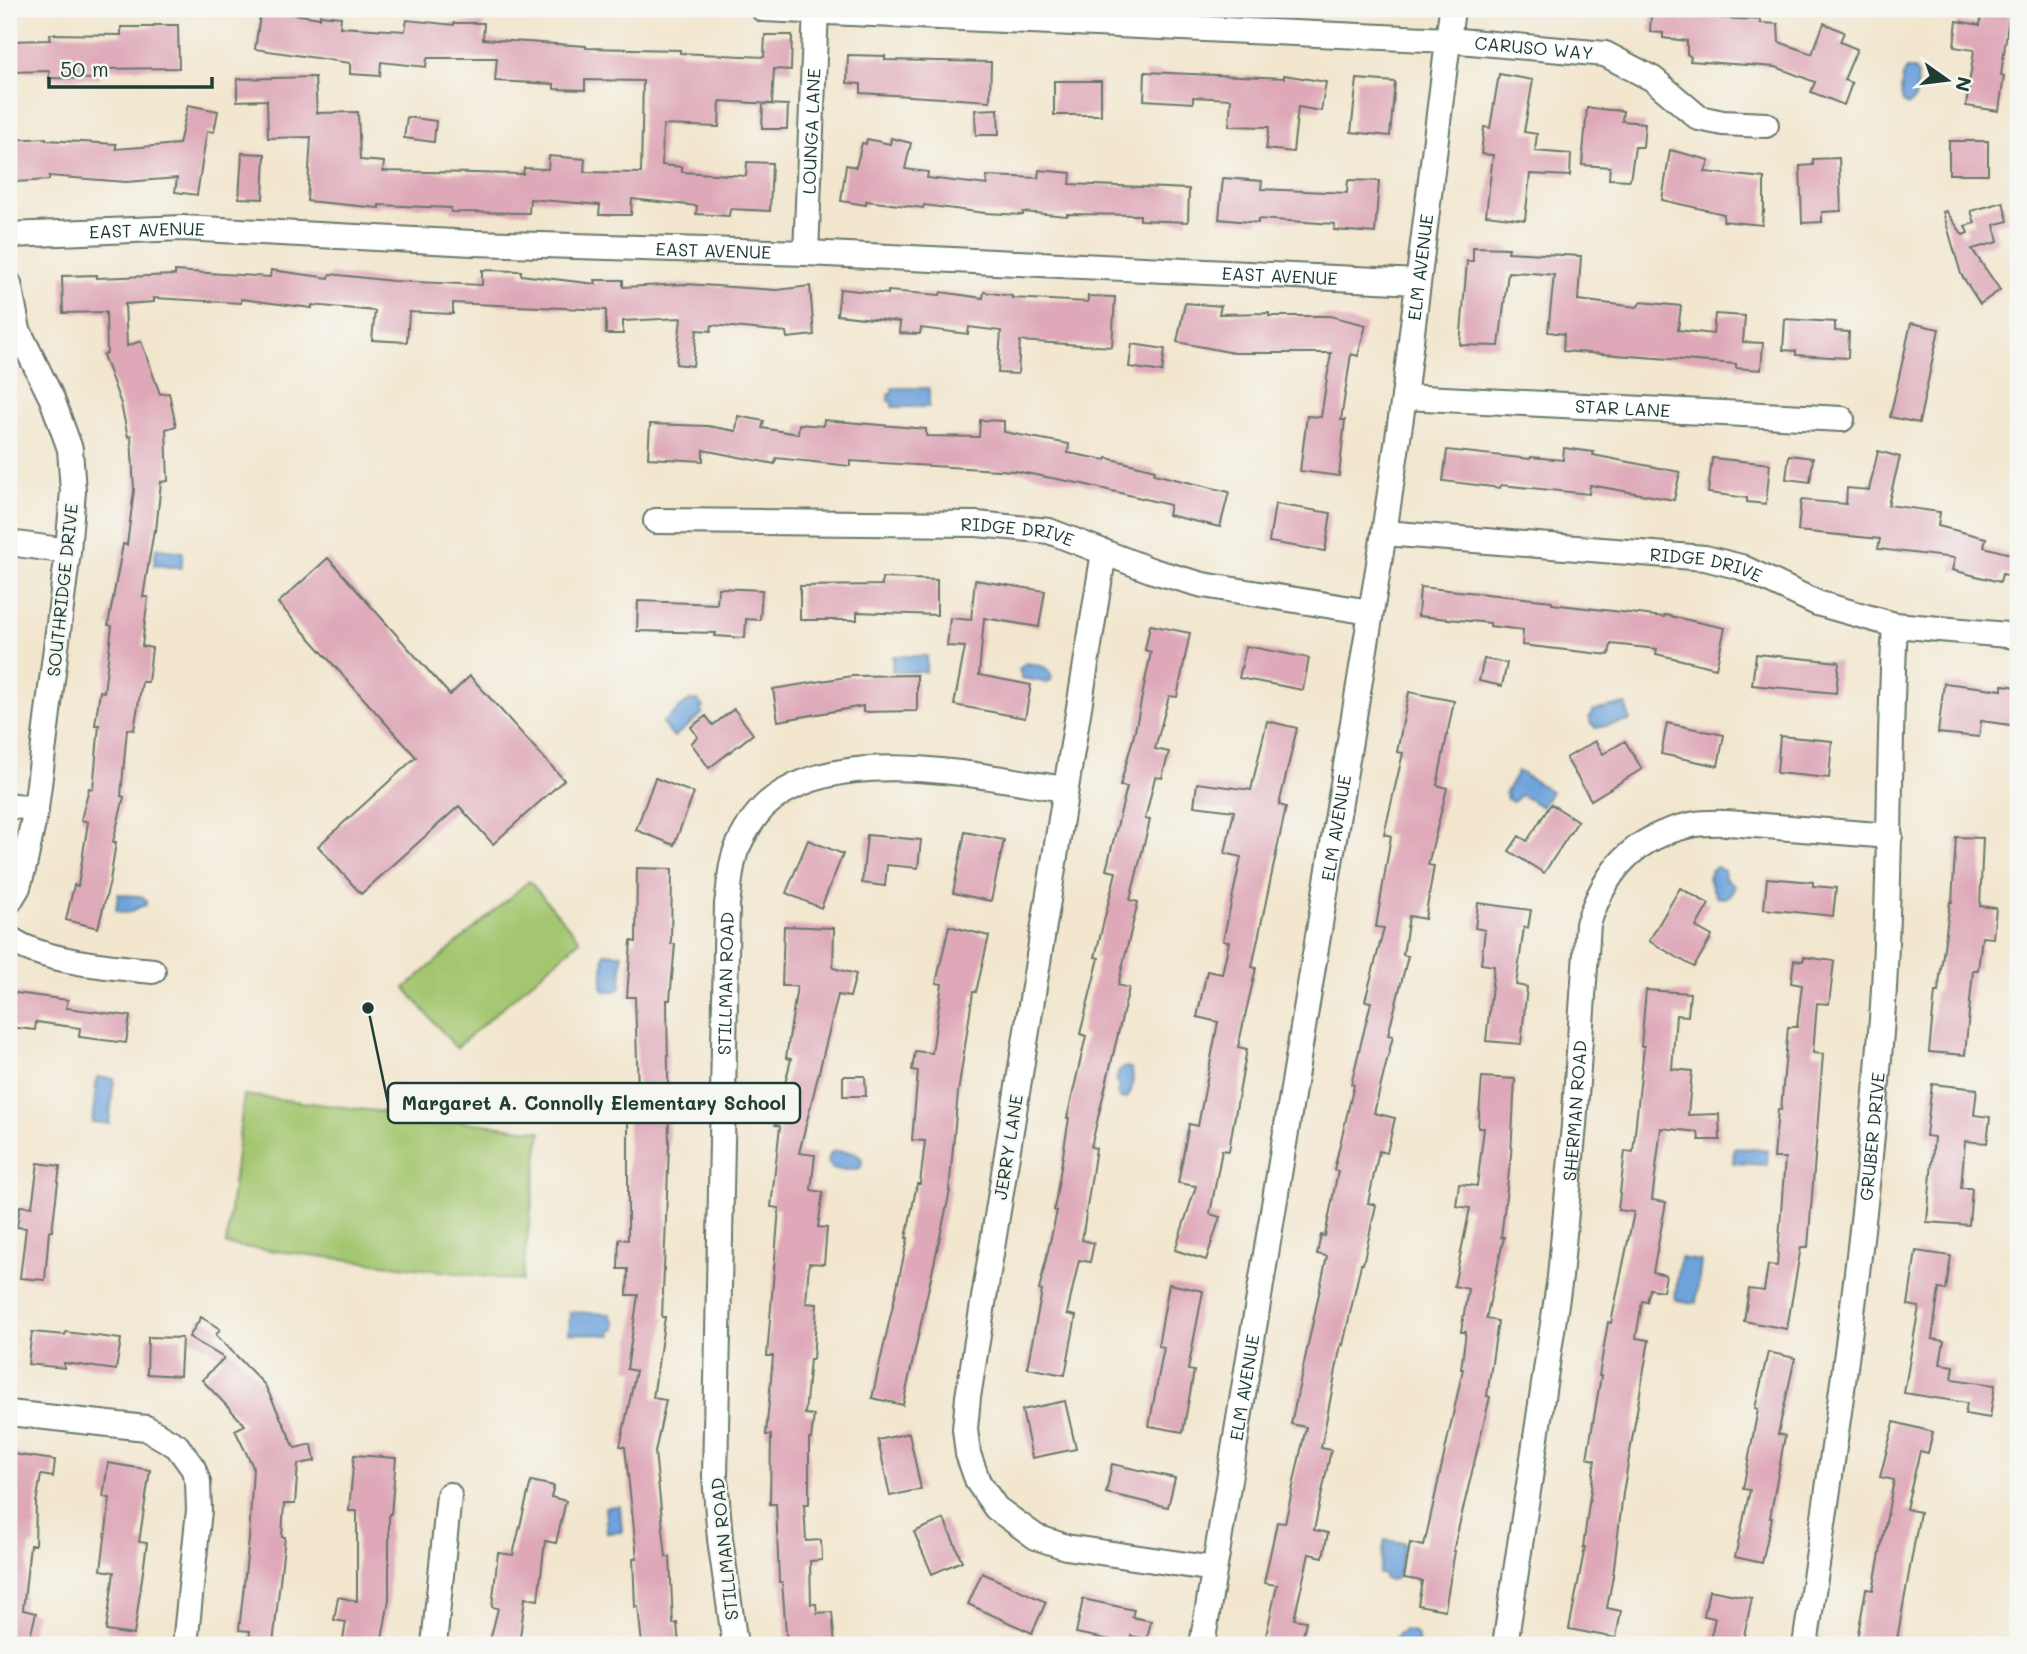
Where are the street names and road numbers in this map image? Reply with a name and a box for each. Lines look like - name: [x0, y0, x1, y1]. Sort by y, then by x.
- street label: CARUSO WAY: [1474, 30, 1594, 65]
- street label: LOUNGA LANE: [796, 68, 826, 195]
- street label: ELM AVENUE: [1402, 213, 1439, 322]
- street label: EAST AVENUE: [88, 216, 205, 244]
- street label: EAST AVENUE: [655, 236, 772, 264]
- street label: EAST AVENUE: [1221, 261, 1338, 290]
- street label: STAR LANE: [1574, 394, 1671, 422]
- street label: SOUTHRIDGE DRIVE: [41, 502, 83, 678]
- street label: RIDGE DRIVE: [960, 512, 1078, 552]
- street label: RIDGE DRIVE: [1649, 542, 1766, 587]
- street label: ELM AVENUE: [1315, 773, 1356, 883]
- street label: STILLMAN ROAD: [712, 911, 739, 1055]
- street label: SHERMAN ROAD: [1557, 1039, 1592, 1182]
- street label: GRUBER DRIVE: [1853, 1071, 1890, 1202]
- street label: JERRY LANE: [988, 1093, 1028, 1201]
- street label: ELM AVENUE: [1224, 1333, 1265, 1442]
- street label: STILLMAN ROAD: [705, 1476, 743, 1622]

